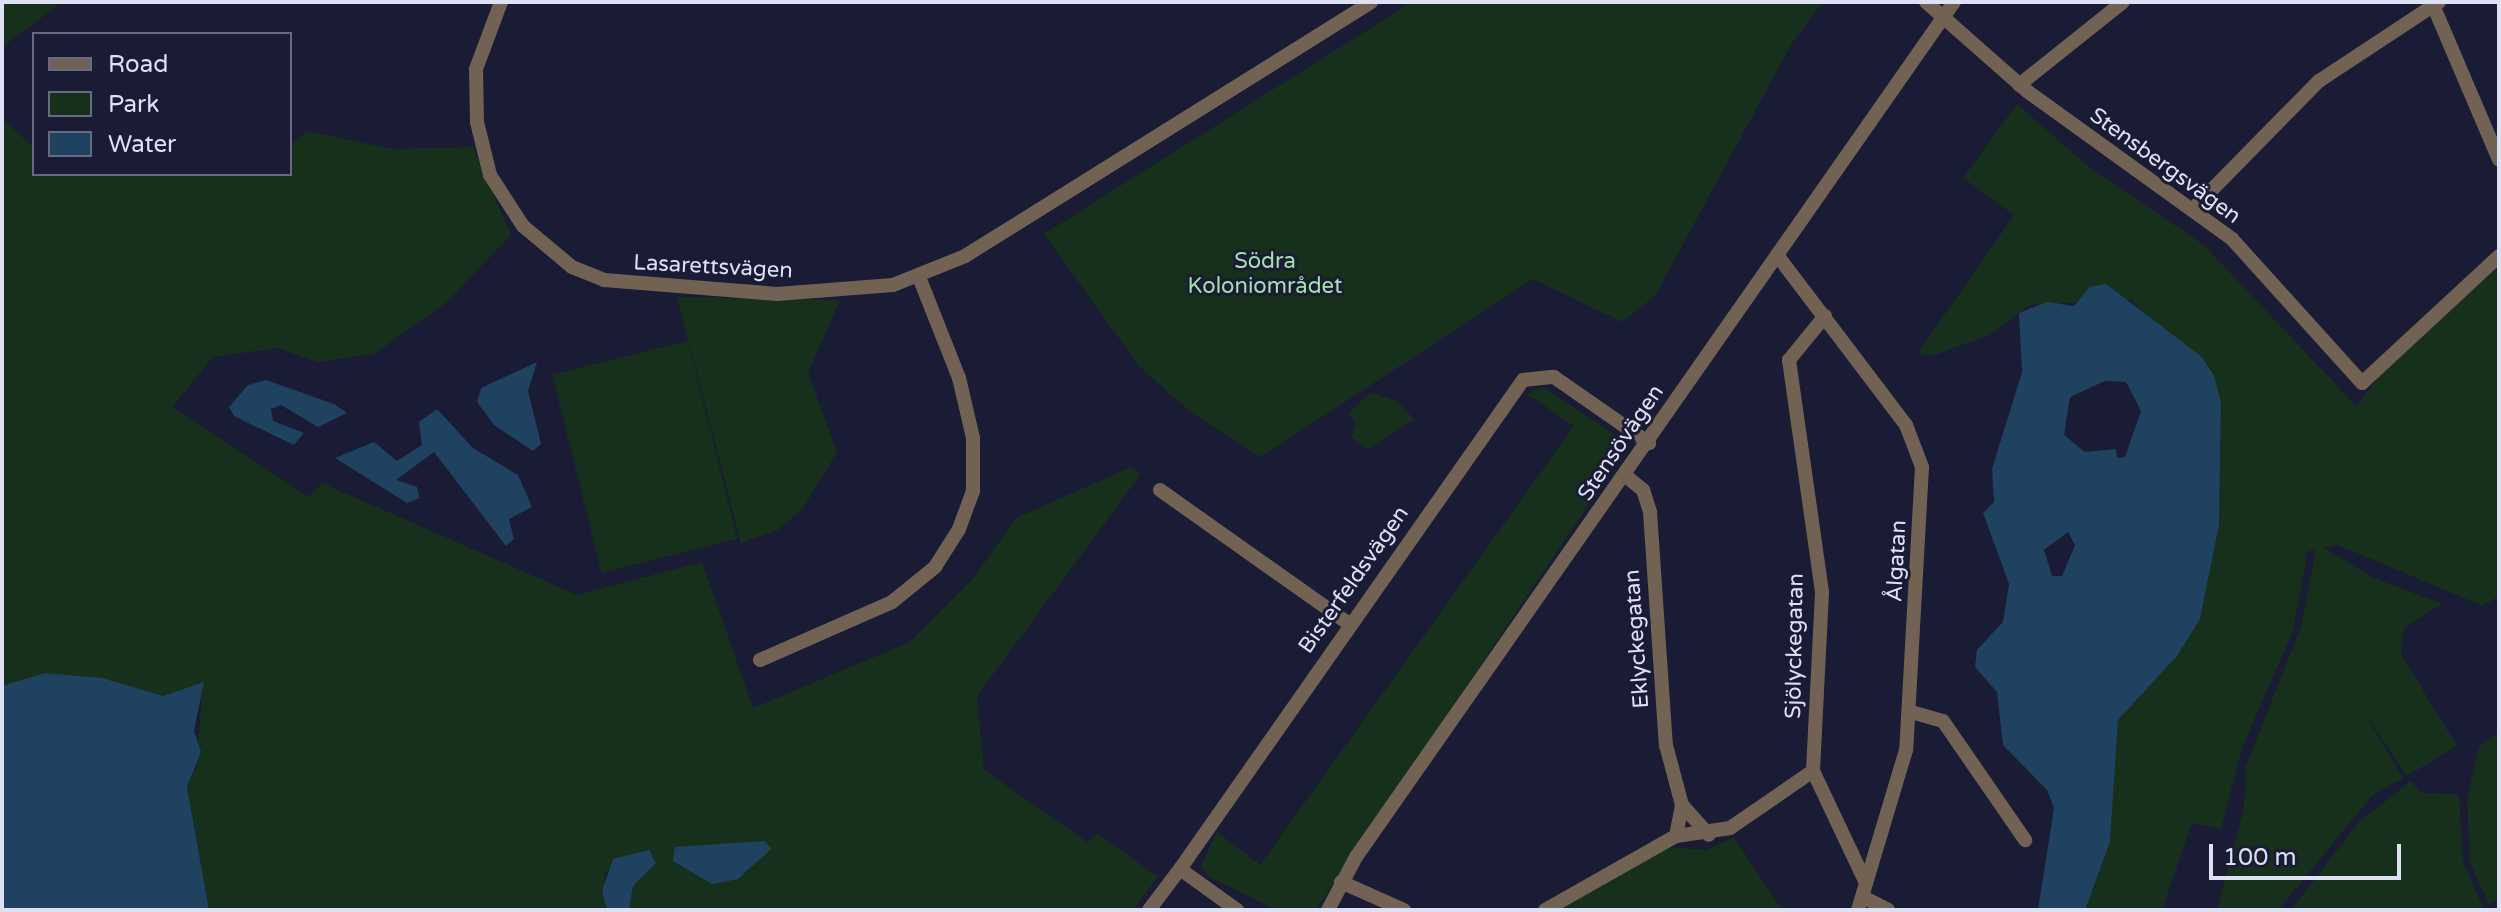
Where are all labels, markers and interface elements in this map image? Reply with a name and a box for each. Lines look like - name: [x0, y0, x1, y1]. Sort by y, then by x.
- legend: [32, 32, 292, 176]
- text: Road: [108, 50, 168, 79]
- text: Park: [108, 90, 159, 119]
- street label: Stensbergsvägen: [2084, 102, 2246, 230]
- text: Water: [108, 130, 176, 159]
- park label: Södra Koloniområdet: [1188, 248, 1342, 300]
- street label: Lasarettsvägen: [633, 250, 793, 284]
- street label: Stensövägen: [1572, 380, 1670, 506]
- street label: Bisterfeldsvägen: [1293, 501, 1415, 659]
- street label: Ålgatan: [1882, 519, 1912, 603]
- street label: Eklyckegatan: [1619, 569, 1655, 709]
- street label: Sjölyckegatan: [1781, 573, 1809, 719]
- scale bar: [2213, 828, 2405, 878]
- text: 100 m: [2223, 843, 2297, 872]

